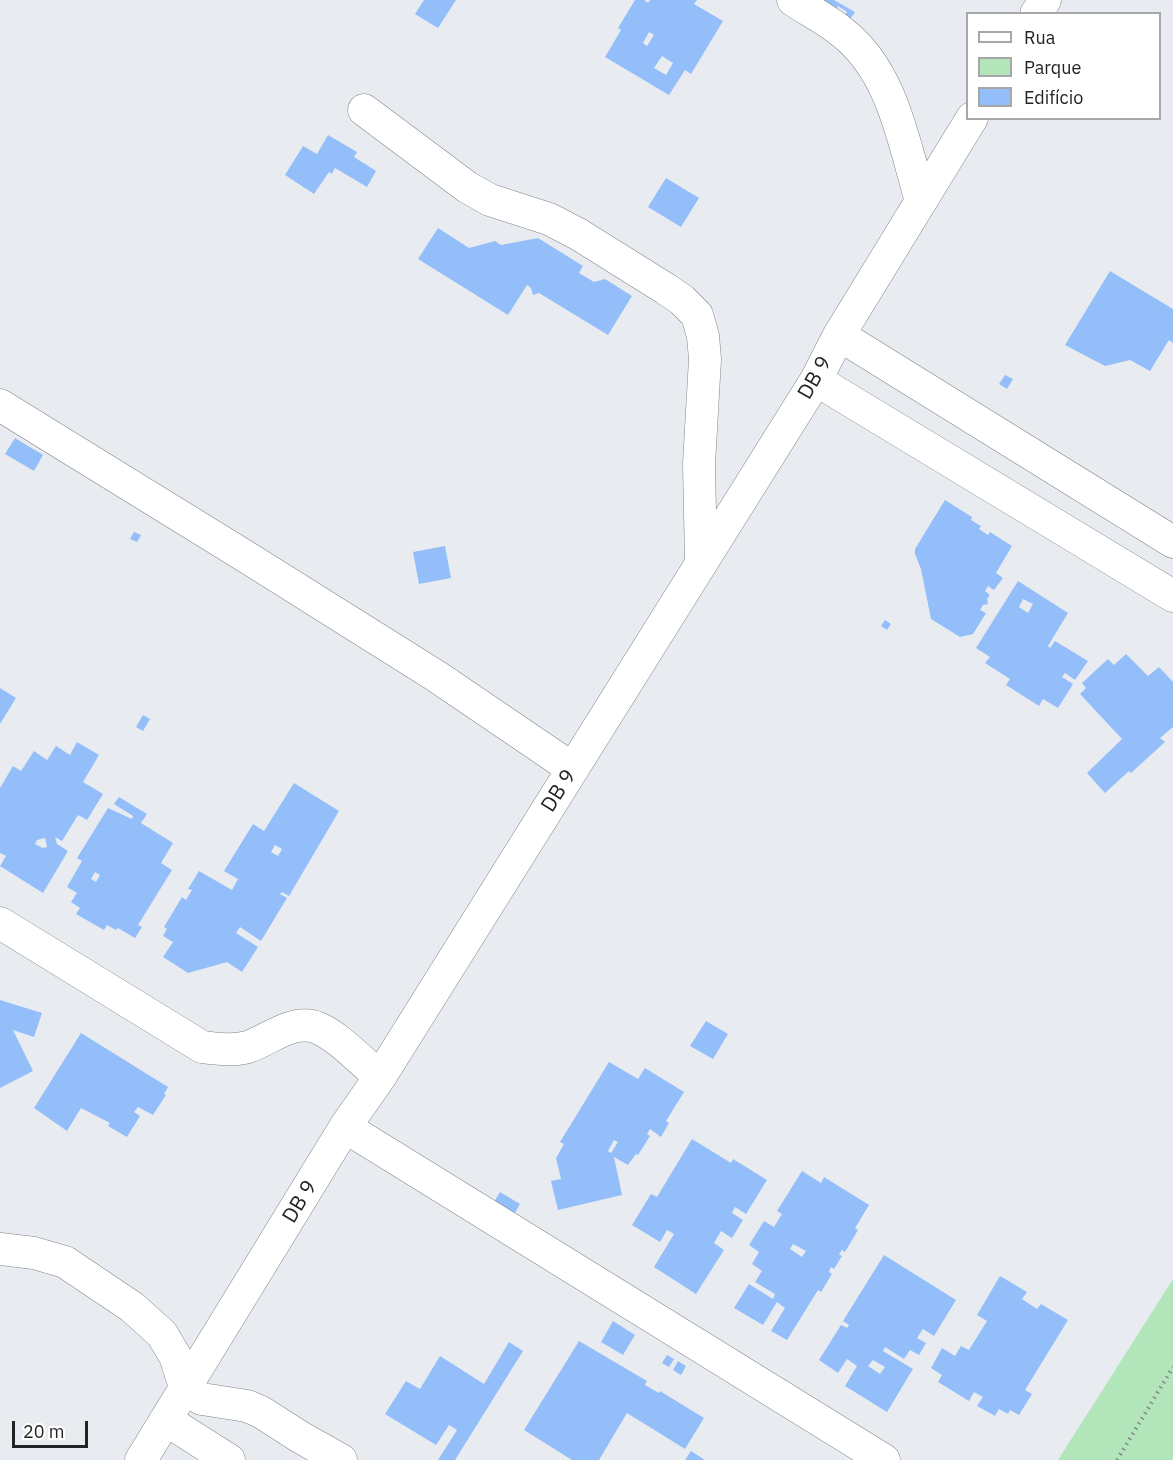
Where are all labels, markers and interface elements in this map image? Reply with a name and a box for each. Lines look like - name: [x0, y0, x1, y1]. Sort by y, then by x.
- legend: [966, 12, 1161, 120]
- text: Rua: [1024, 26, 1055, 49]
- text: Parque: [1024, 56, 1081, 79]
- text: Edifício: [1024, 86, 1083, 109]
- street label: DB 9: [793, 352, 837, 404]
- street label: DB 9: [536, 765, 582, 817]
- street label: DB 9: [278, 1176, 322, 1228]
- scale bar: [15, 1409, 92, 1447]
- text: 20 m: [23, 1420, 65, 1443]

